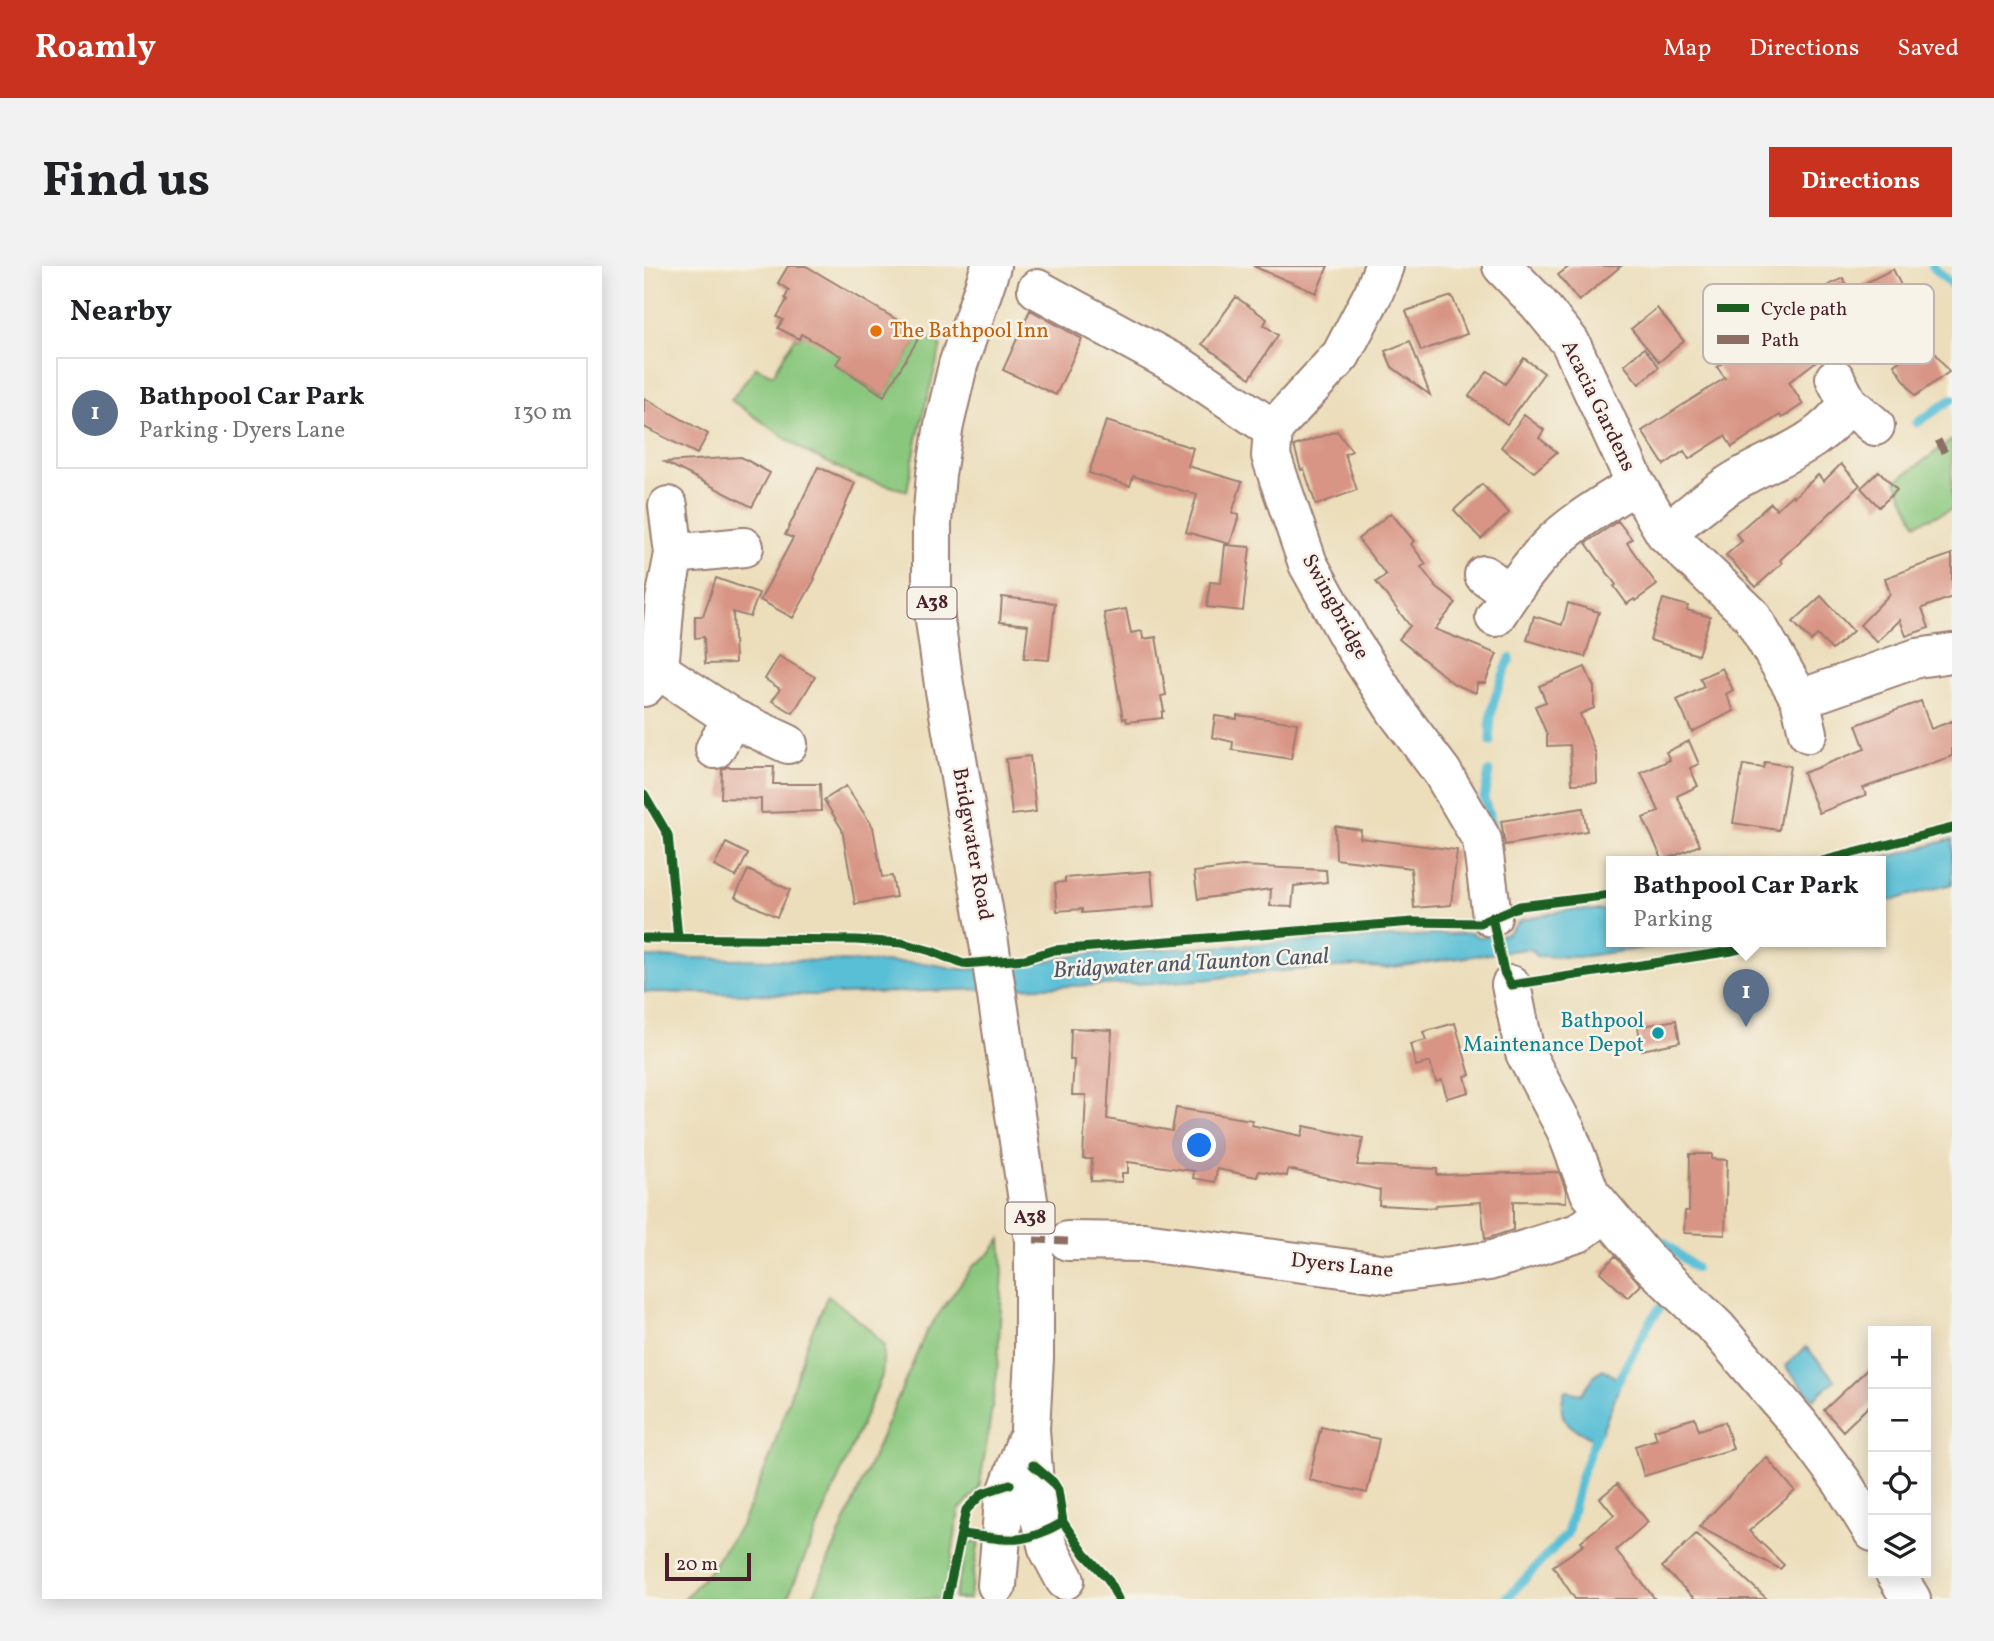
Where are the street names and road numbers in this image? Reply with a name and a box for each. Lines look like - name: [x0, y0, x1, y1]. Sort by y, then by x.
- street label: Acacia Gardens: [1554, 336, 1642, 476]
- street label: Swingbridge: [1294, 549, 1376, 665]
- road number: A38: [908, 588, 956, 618]
- street label: Bridgwater Road: [944, 765, 1000, 923]
- road number: A38: [1006, 1202, 1054, 1234]
- street label: Dyers Lane: [1289, 1246, 1395, 1286]

